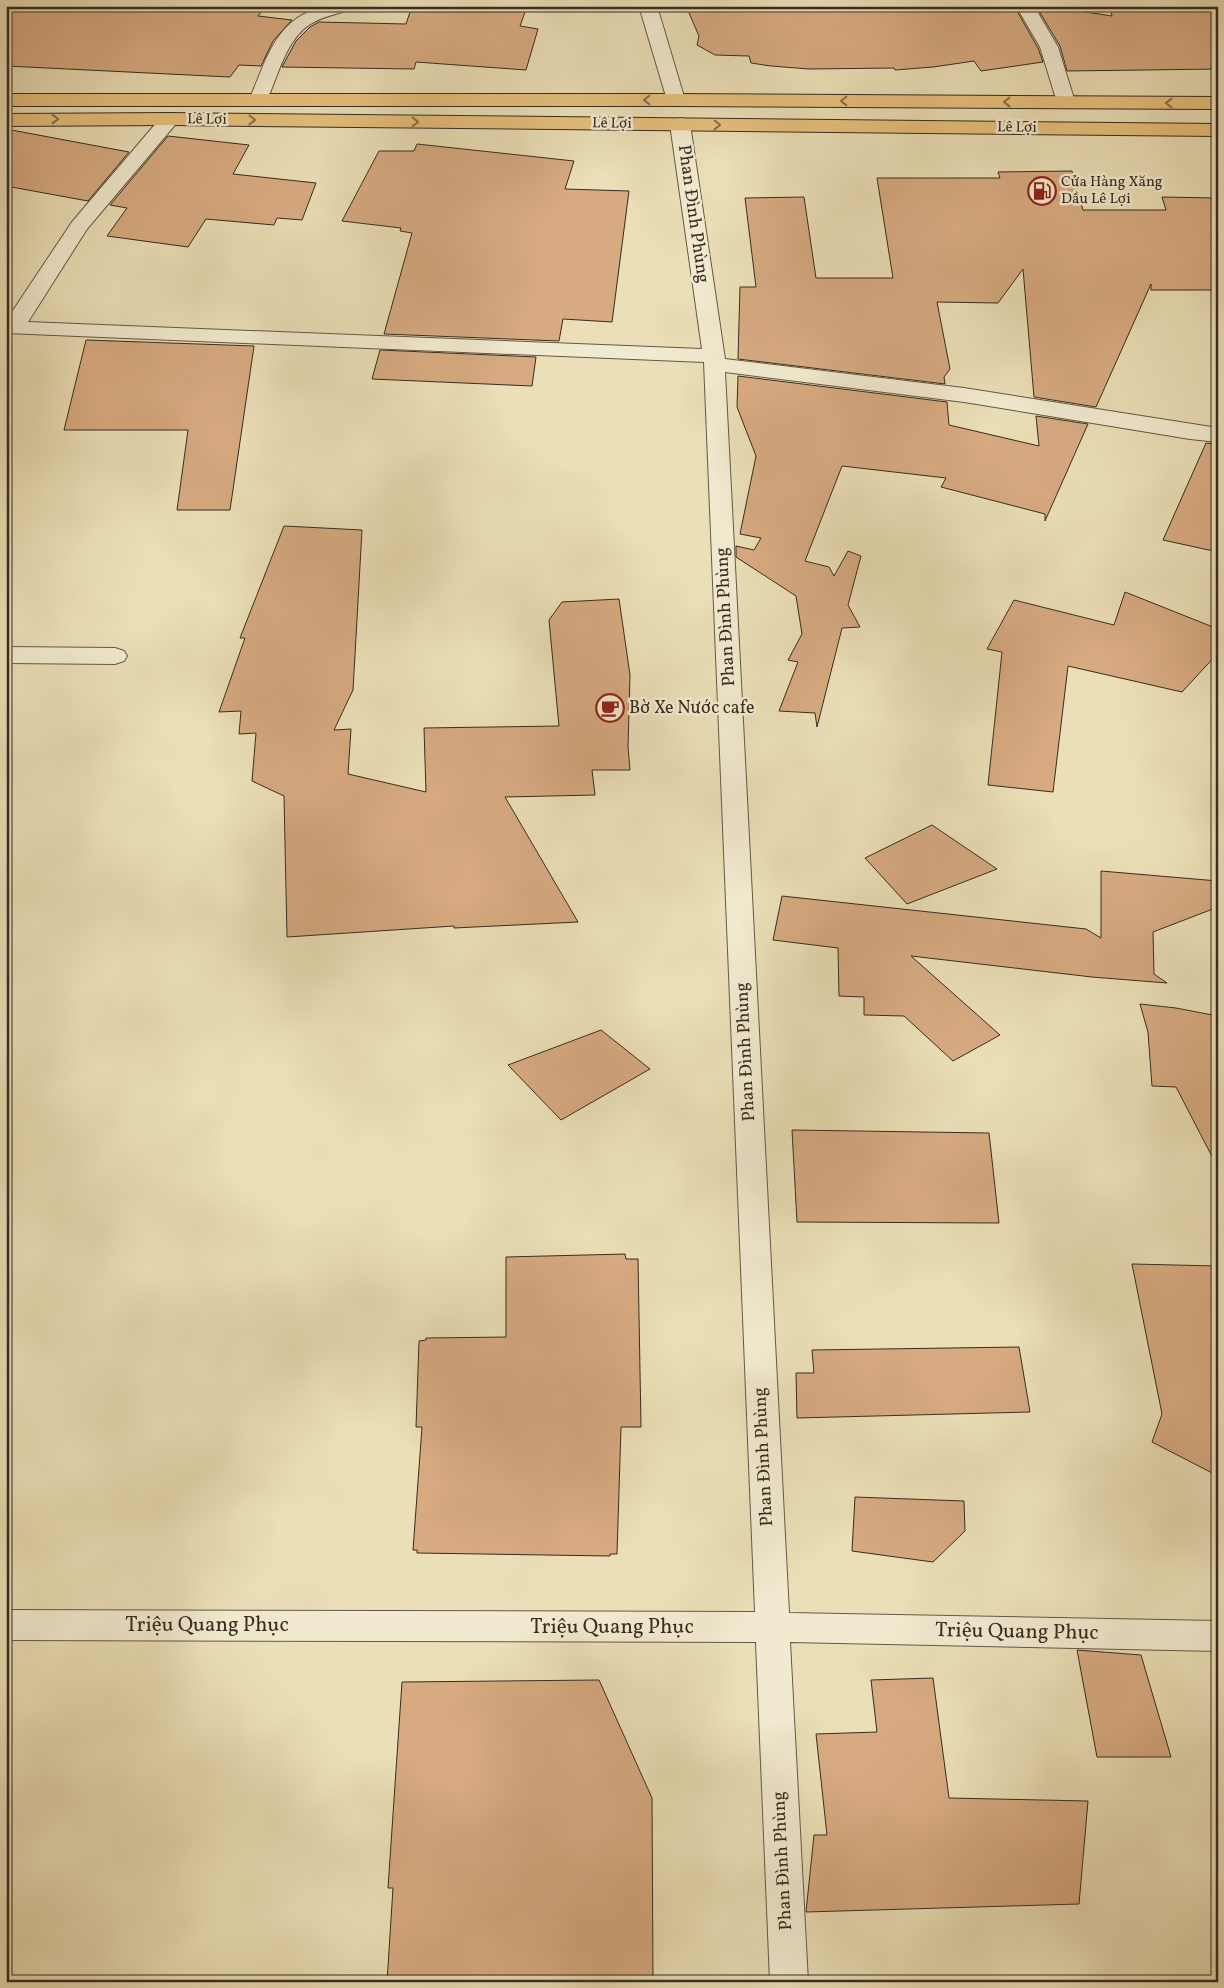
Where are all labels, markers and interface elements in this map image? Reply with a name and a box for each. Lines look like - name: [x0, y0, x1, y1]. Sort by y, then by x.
- one-way arrow: [642, 95, 650, 105]
- one-way arrow: [840, 96, 848, 106]
- one-way arrow: [1002, 97, 1010, 107]
- one-way arrow: [1165, 98, 1172, 108]
- street label: Lê Lợi: [187, 109, 227, 131]
- street label: Lê Lợi: [592, 113, 632, 135]
- one-way arrow: [51, 114, 59, 125]
- one-way arrow: [249, 115, 257, 125]
- one-way arrow: [412, 117, 419, 127]
- street label: Lê Lợi: [997, 117, 1037, 139]
- one-way arrow: [714, 120, 722, 130]
- street label: Phan Đình Phùng: [671, 143, 715, 285]
- place label: Cửa Hàng Xăng Dầu Lê Lợi: [1061, 172, 1163, 210]
- fuel station icon: Cửa Hàng Xăng Dầu Lê Lợi: [1027, 176, 1057, 206]
- street label: Phan Đình Phùng: [710, 547, 742, 687]
- cafe icon: Bờ Xe Nước cafe: [595, 693, 625, 723]
- place label: Bờ Xe Nước cafe: [629, 696, 755, 721]
- street label: Phan Đình Phùng: [730, 982, 762, 1122]
- street label: Phan Đình Phùng: [748, 1387, 780, 1527]
- street label: Triệu Quang Phục: [125, 1611, 289, 1640]
- street label: Triệu Quang Phục: [530, 1613, 694, 1642]
- street label: Triệu Quang Phục: [935, 1616, 1099, 1648]
- street label: Phan Đình Phùng: [767, 1791, 799, 1931]

